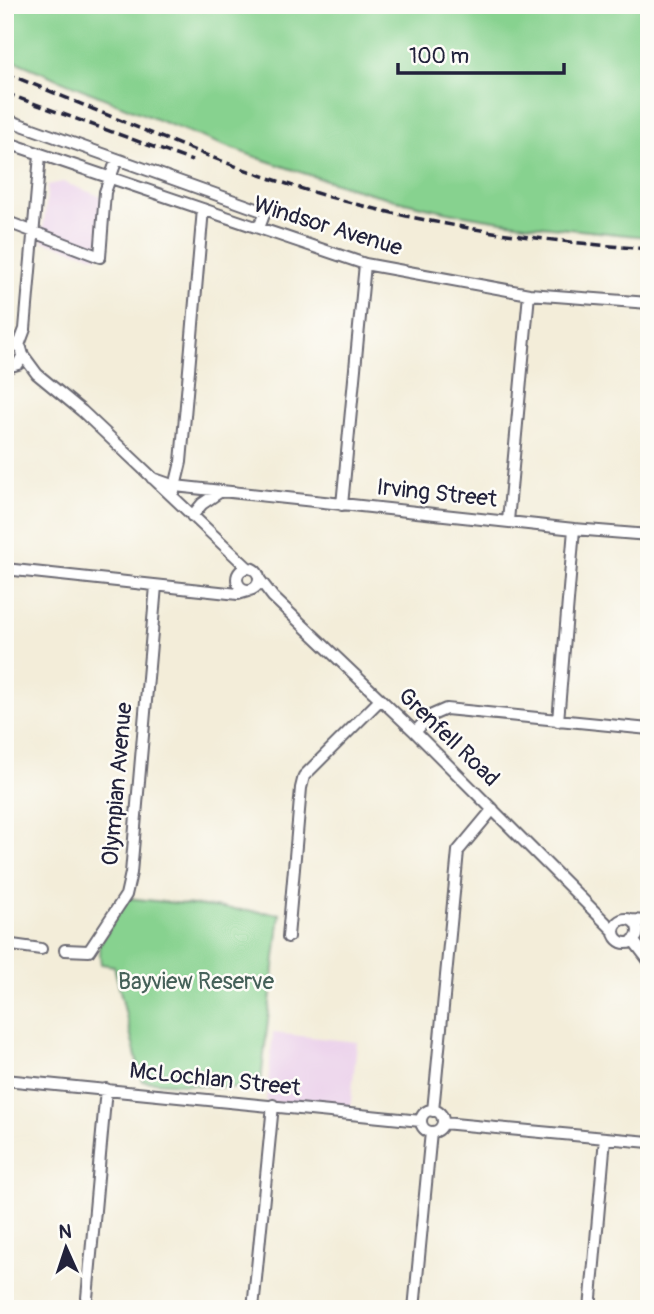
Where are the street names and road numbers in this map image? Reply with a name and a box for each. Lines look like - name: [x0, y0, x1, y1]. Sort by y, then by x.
- street label: Windsor Avenue: [250, 190, 407, 263]
- street label: Irving Street: [375, 472, 499, 514]
- street label: Grenfell Road: [392, 681, 506, 793]
- street label: Olympian Avenue: [95, 700, 139, 867]
- street label: McLochlan Street: [128, 1056, 303, 1102]

